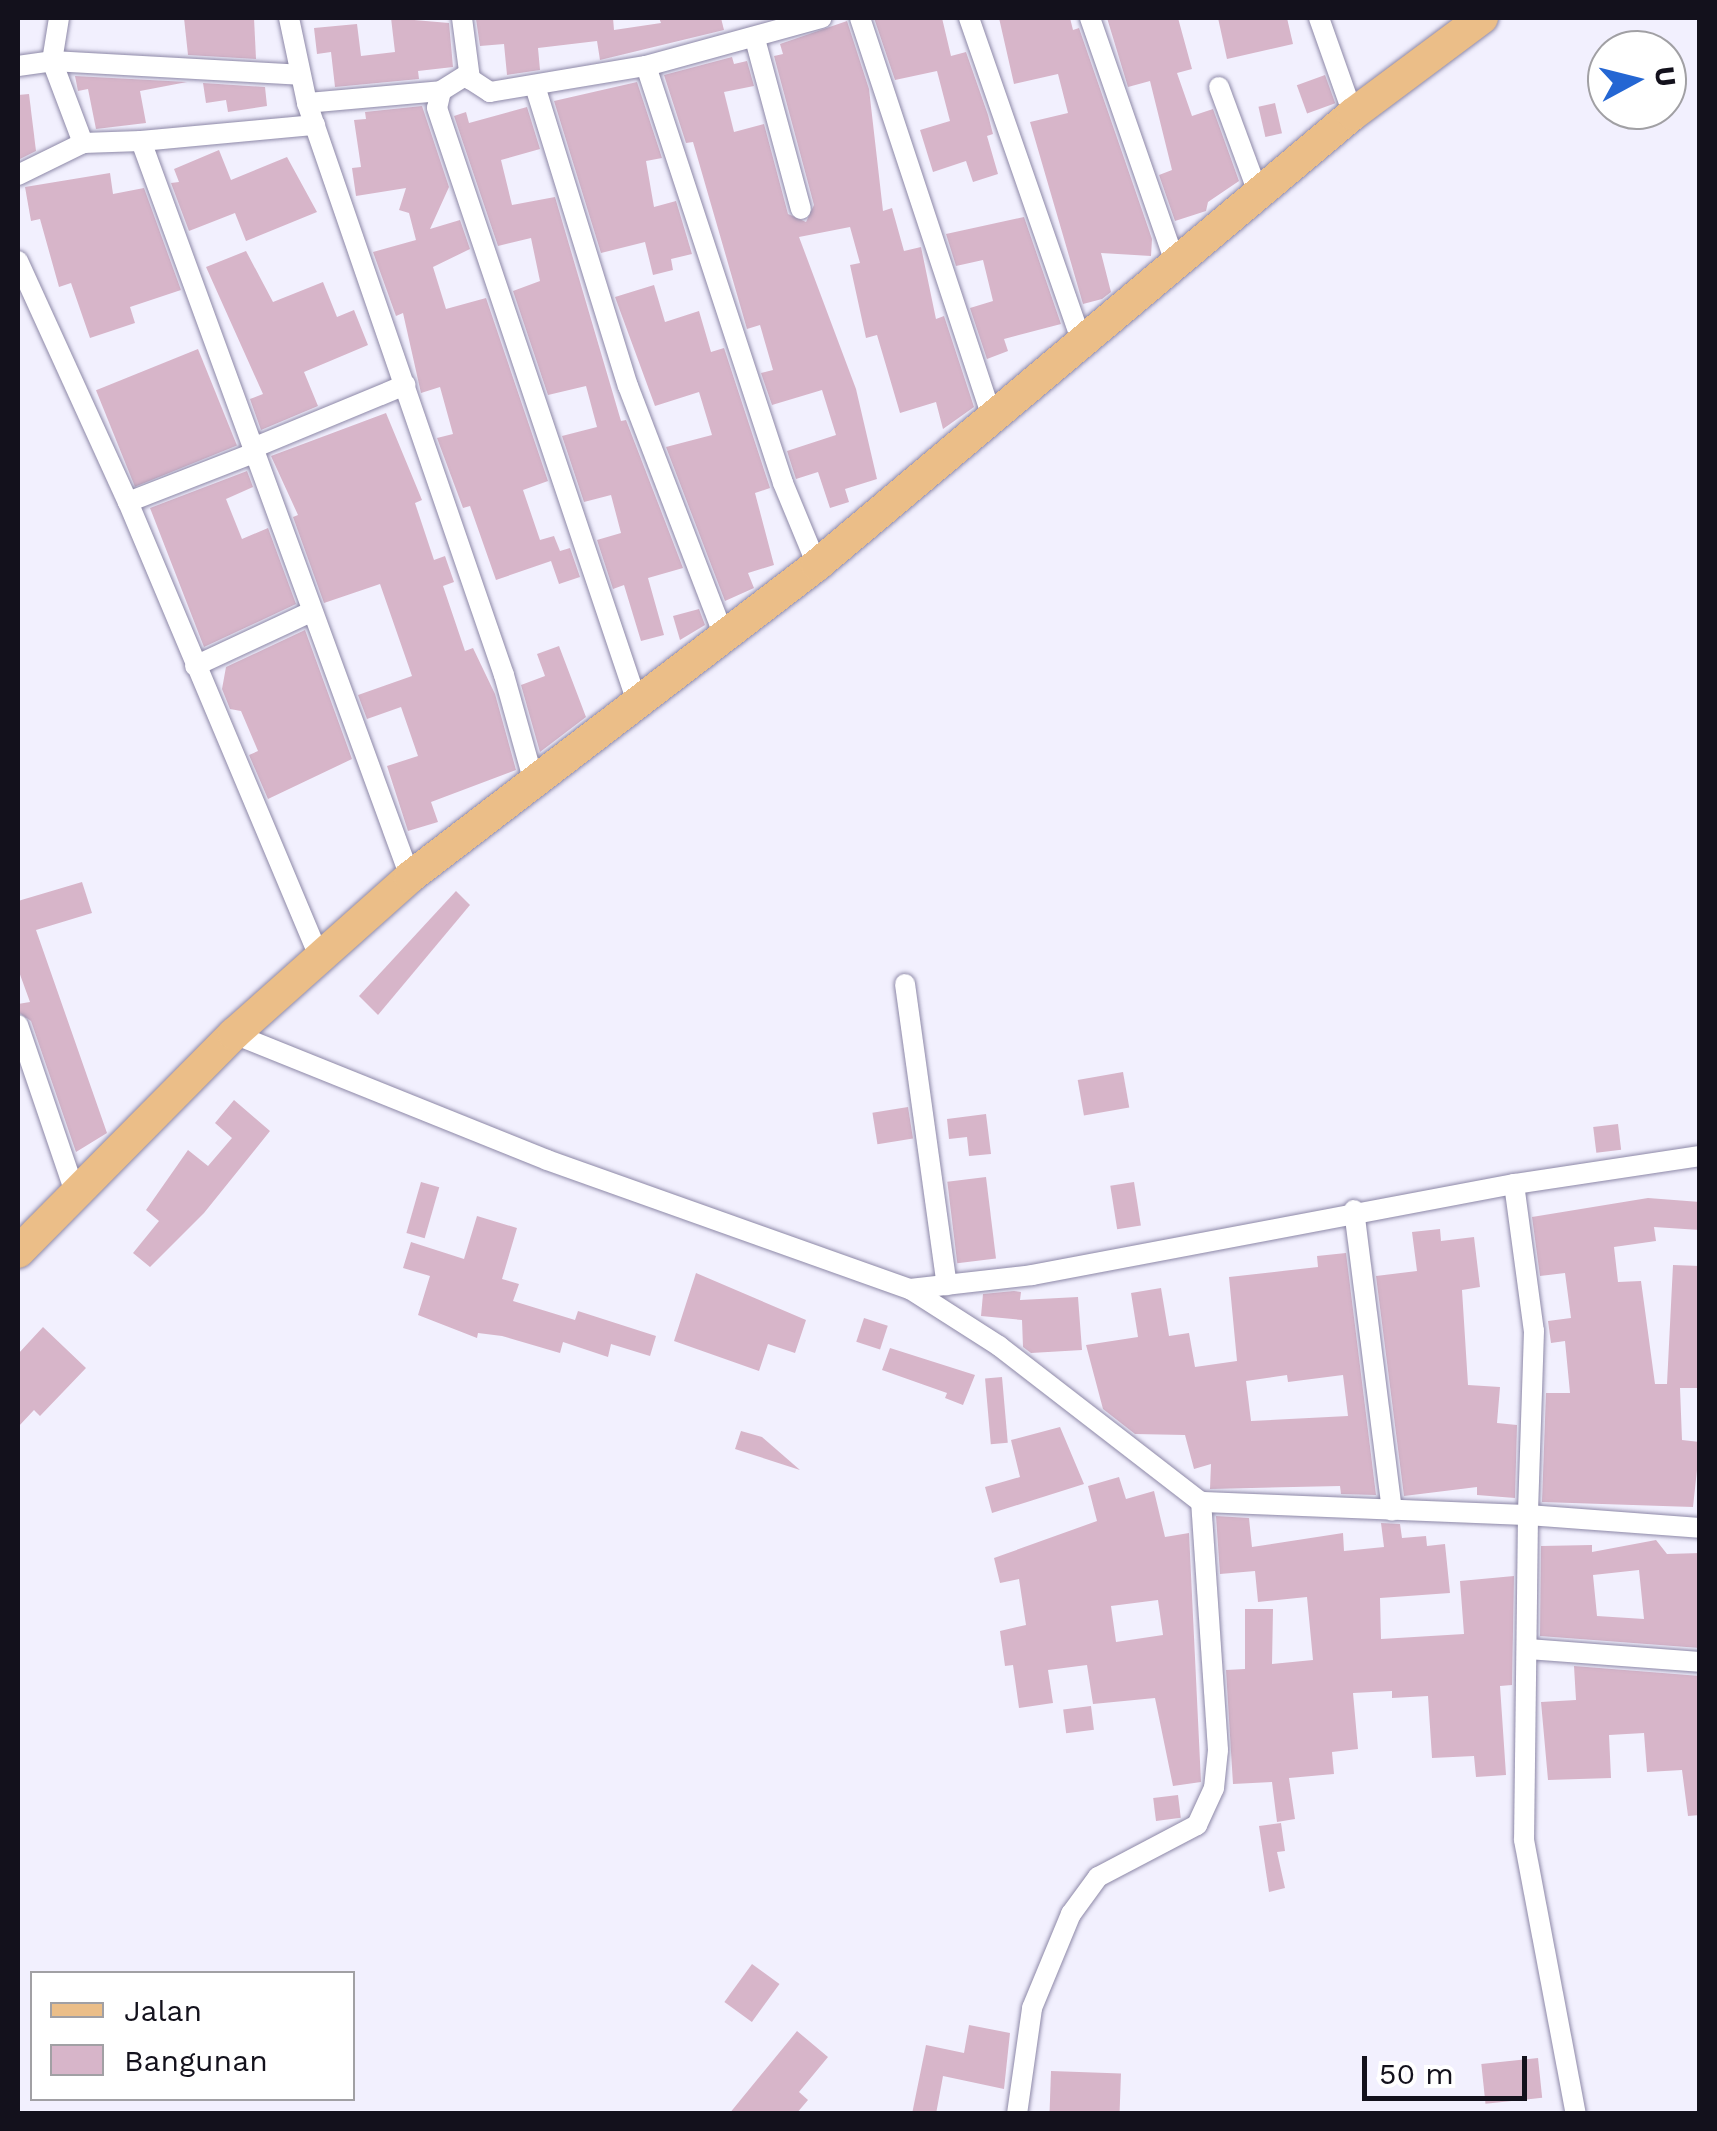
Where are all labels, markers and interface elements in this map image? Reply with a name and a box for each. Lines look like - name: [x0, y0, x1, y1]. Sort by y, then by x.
- north arrow: [1587, 30, 1687, 130]
- text: U: [1648, 65, 1683, 88]
- legend: [30, 1971, 355, 2101]
- text: Jalan: [124, 1993, 202, 2028]
- scale bar: [1367, 2036, 1532, 2098]
- text: Bangunan: [124, 2043, 268, 2078]
- text: 50 m: [1379, 2056, 1454, 2091]

